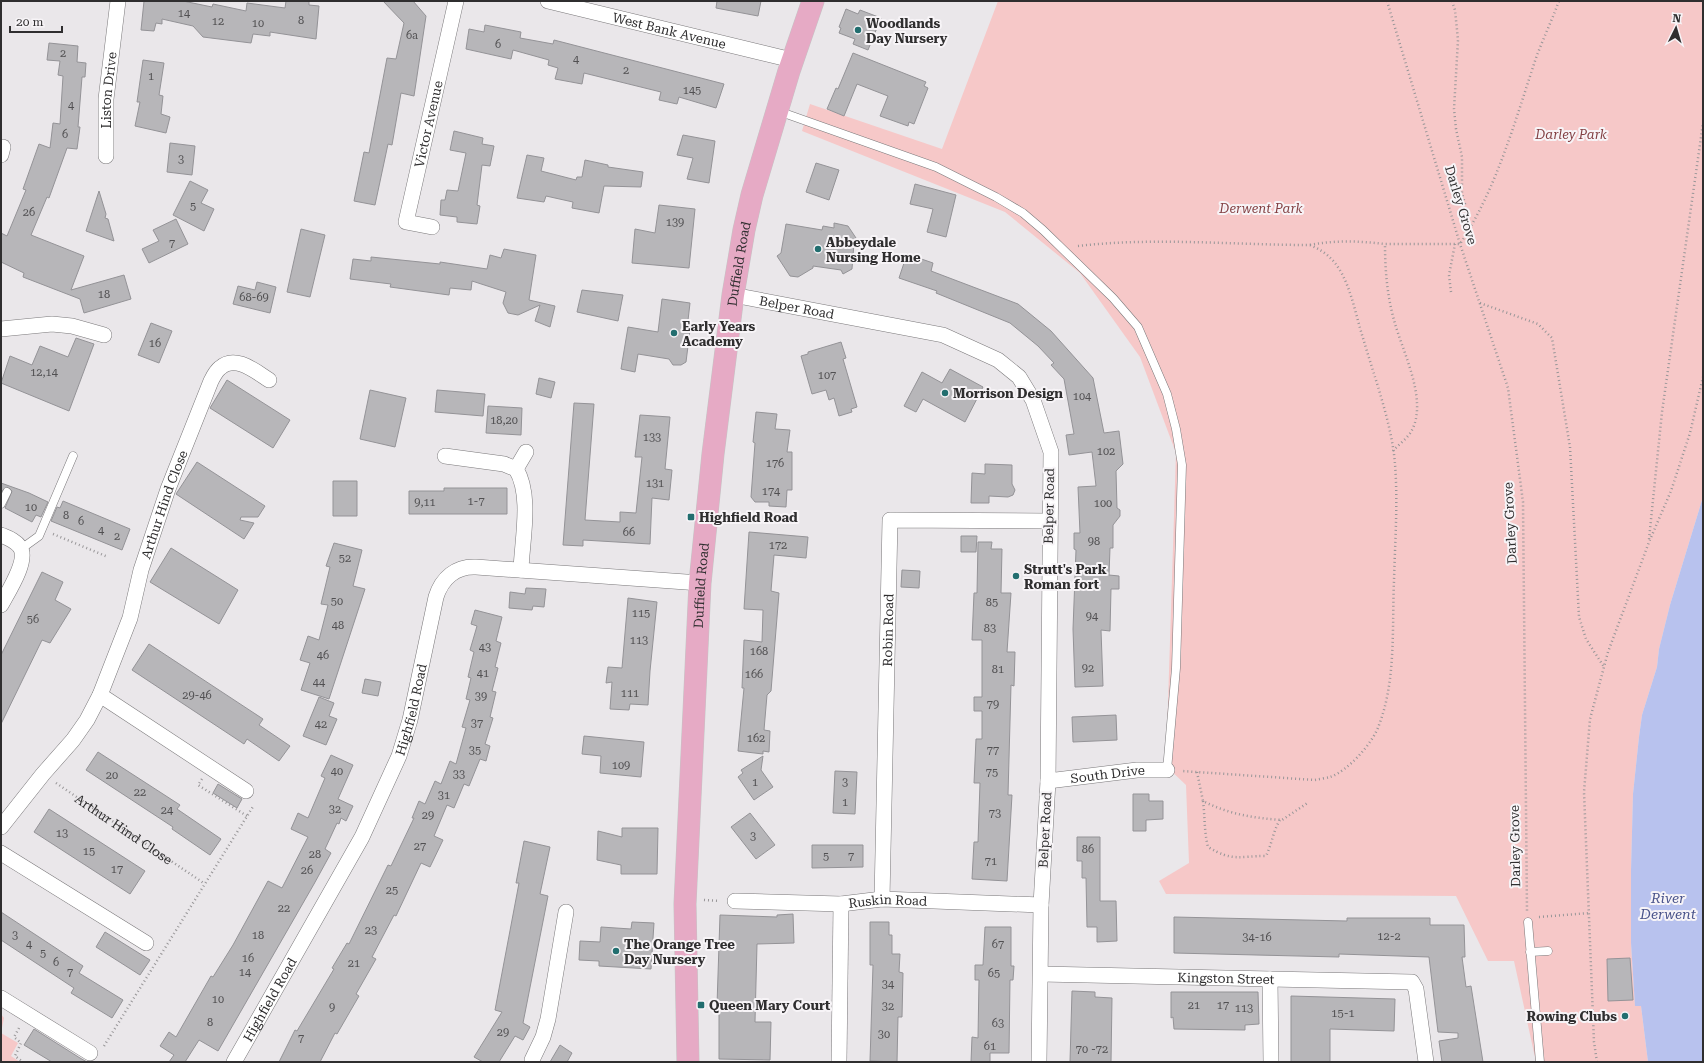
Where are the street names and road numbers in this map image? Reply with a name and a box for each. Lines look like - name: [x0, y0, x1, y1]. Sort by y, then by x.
- street label: West Bank Avenue: [611, 9, 728, 51]
- street label: Liston Drive: [99, 51, 119, 128]
- street label: Victor Avenue: [411, 79, 445, 169]
- street label: Darley Grove: [1442, 164, 1480, 246]
- street label: Duffield Road: [724, 219, 753, 307]
- street label: Belper Road: [758, 293, 836, 322]
- street label: Arthur Hind Close: [138, 448, 190, 561]
- street label: Belper Road: [1041, 467, 1057, 544]
- street label: Darley Grove: [1500, 482, 1520, 564]
- street label: Duffield Road: [690, 541, 712, 629]
- street label: Robin Road: [879, 593, 896, 667]
- street label: Highfield Road: [392, 661, 429, 757]
- street label: South Drive: [1069, 762, 1145, 786]
- street label: Arthur Hind Close: [72, 791, 175, 867]
- street label: Belper Road: [1036, 791, 1055, 868]
- street label: Darley Grove: [1507, 805, 1523, 887]
- street label: Ruskin Road: [847, 891, 928, 911]
- street label: Highfield Road: [240, 954, 300, 1044]
- street label: Kingston Street: [1177, 969, 1275, 987]

